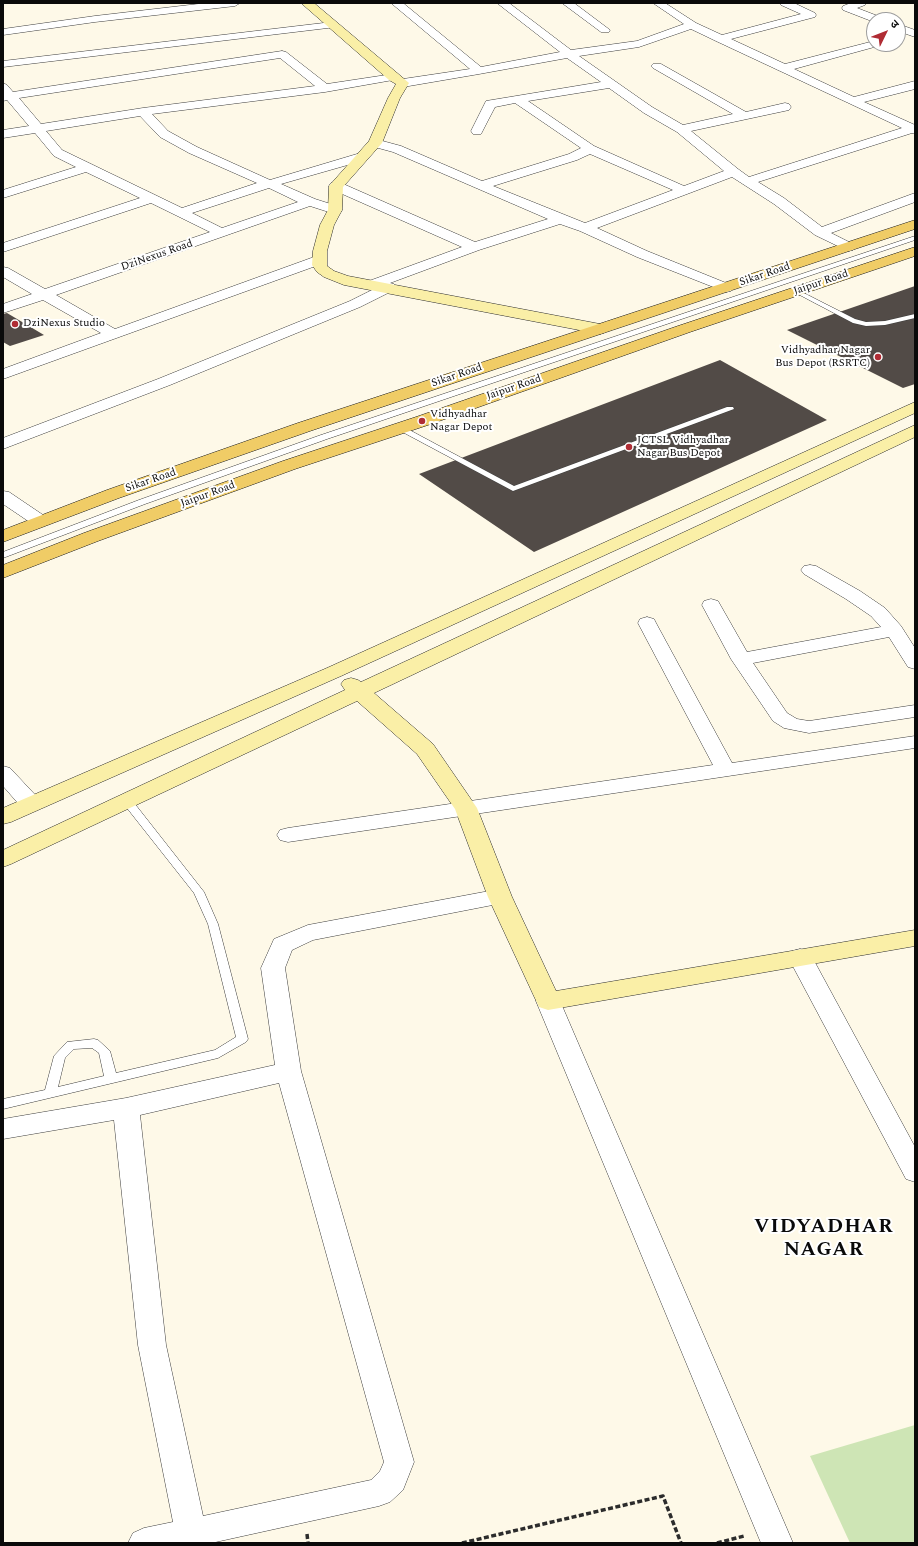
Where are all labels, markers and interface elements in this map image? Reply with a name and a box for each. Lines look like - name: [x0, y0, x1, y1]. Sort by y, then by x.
- north arrow: [866, 12, 906, 52]
- text: उ: [886, 16, 903, 32]
- street label: DziNexus Road: [119, 238, 195, 274]
- street label: Sikar Road: [738, 260, 792, 290]
- street label: Jaipur Road: [792, 267, 850, 299]
- place label: DziNexus Studio: [23, 317, 105, 331]
- marker: DziNexus Studio: [10, 319, 20, 329]
- place label: Vidhyadhar Nagar Bus Depot (RSRTC): [775, 344, 870, 370]
- marker: Vidhyadhar Nagar Bus Depot (RSRTC): [873, 352, 883, 362]
- street label: Sikar Road: [430, 361, 484, 391]
- street label: Jaipur Road: [485, 372, 543, 404]
- place label: Vidhyadhar Nagar Depot: [430, 408, 492, 434]
- marker: Vidhyadhar Nagar Depot: [417, 416, 427, 426]
- place label: JCTSL Vidhyadhar Nagar Bus Depot: [637, 434, 729, 460]
- marker: JCTSL Vidhyadhar Nagar Bus Depot: [624, 442, 634, 452]
- street label: Sikar Road: [124, 466, 178, 496]
- street label: Jaipur Road: [179, 479, 237, 511]
- district label: VIDYADHAR NAGAR: [754, 1216, 894, 1263]

